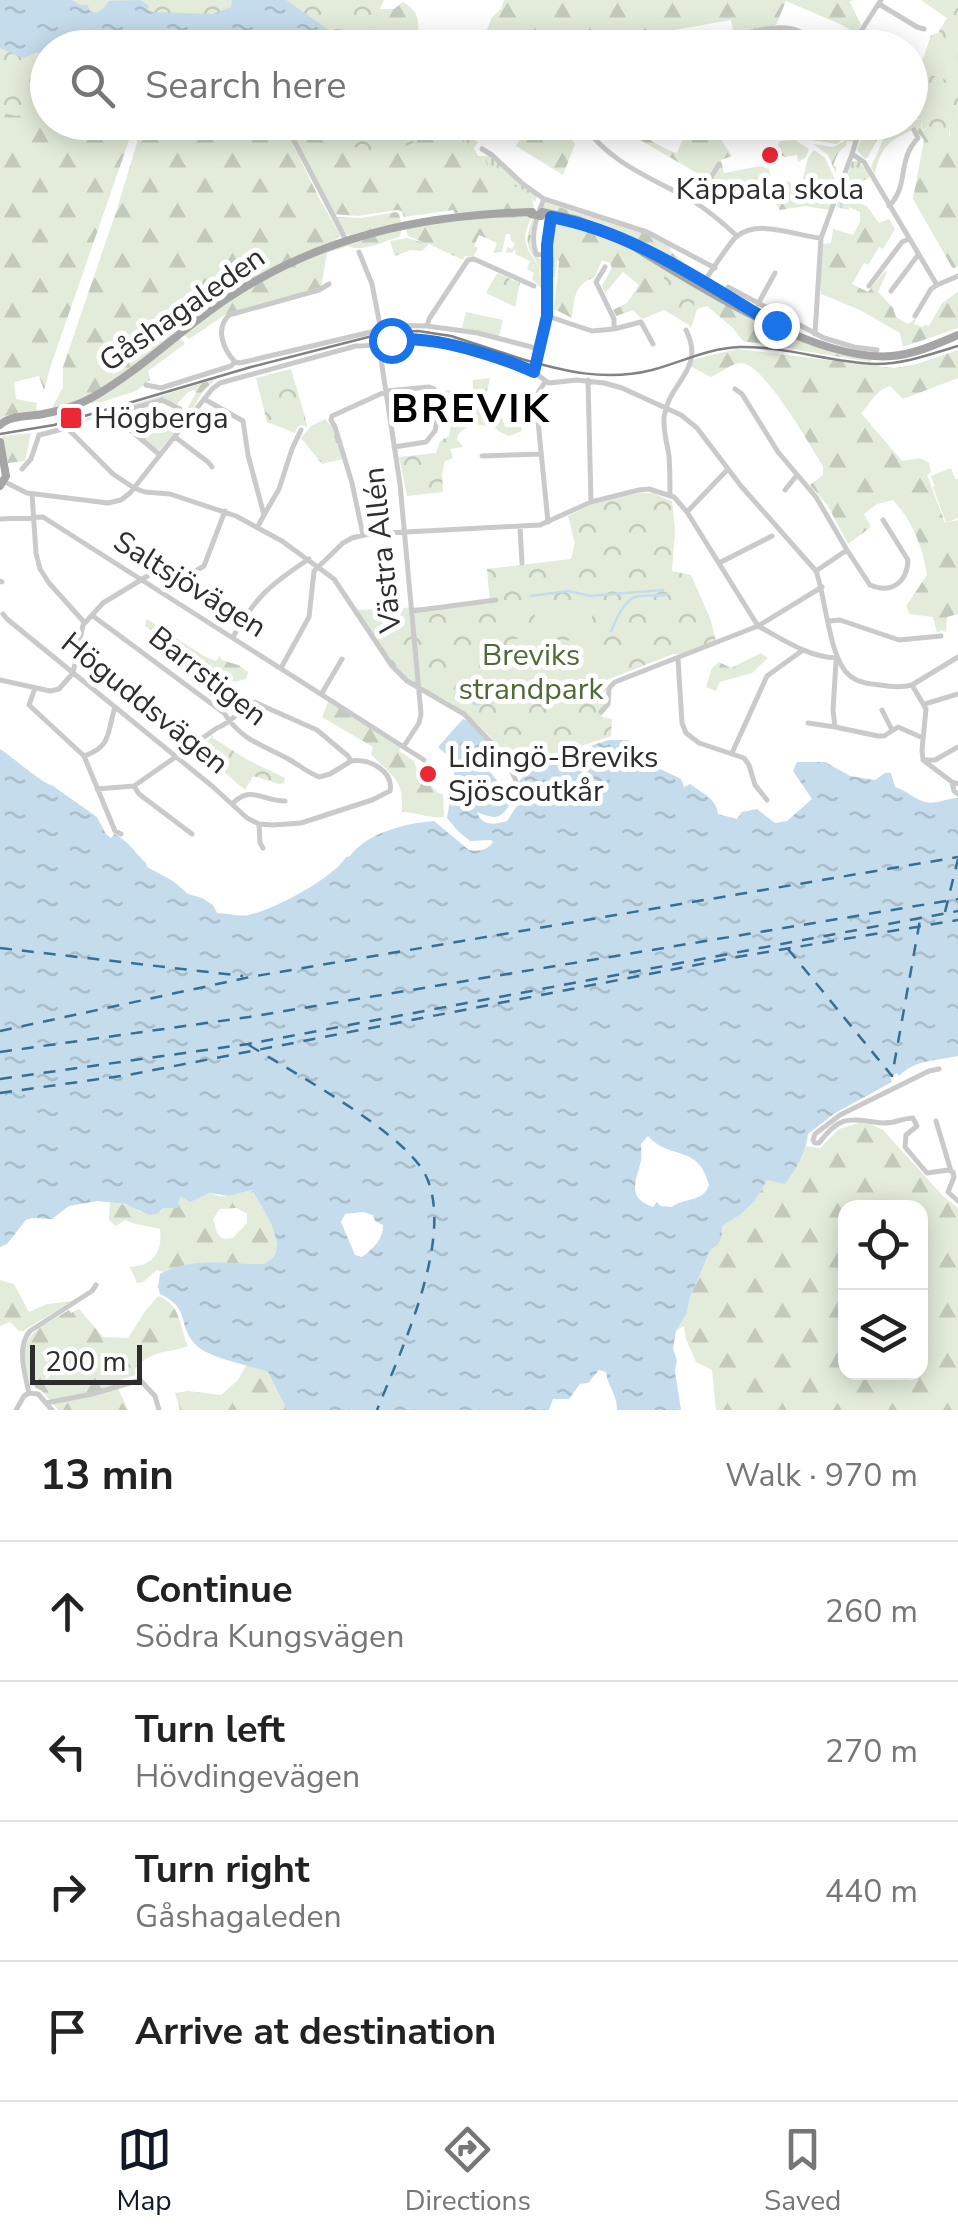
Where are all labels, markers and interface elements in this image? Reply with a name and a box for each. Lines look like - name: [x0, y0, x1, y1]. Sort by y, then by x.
- search box: [30, 30, 928, 140]
- icon: search: [65, 58, 120, 113]
- text: Search here: [145, 60, 346, 111]
- marker: Käppala skola: [759, 144, 781, 166]
- place label: Käppala skola: [676, 169, 864, 210]
- street label: Gåshagaleden: [91, 237, 273, 382]
- route end: [754, 303, 800, 349]
- route start: [369, 318, 415, 364]
- district label: BREVIK: [391, 382, 551, 436]
- place label: Högberga: [94, 398, 229, 439]
- marker: Högberga: [58, 405, 84, 431]
- street label: Västra Allén: [353, 465, 412, 636]
- street label: Saltsjövägen: [105, 521, 274, 648]
- street label: Barrstigen: [140, 617, 275, 736]
- street label: Höguddsvägen: [52, 623, 237, 784]
- park label: Breviks strandpark: [459, 635, 604, 710]
- place label: Lidingö-Breviks Sjöscoutkår: [448, 737, 658, 812]
- marker: Lidingö-Breviks Sjöscoutkår: [417, 763, 439, 785]
- map controls: [838, 1200, 928, 1380]
- button: locate: [838, 1200, 928, 1290]
- button: layers: [838, 1290, 928, 1380]
- scale bar: [30, 1340, 142, 1384]
- text: 200 m: [45, 1343, 127, 1381]
- text: 13 min: [40, 1447, 174, 1504]
- text: Walk · 970 m: [725, 1454, 918, 1497]
- text: Continue: [135, 1564, 293, 1615]
- icon: ahead: [40, 1584, 95, 1639]
- text: 260 m: [825, 1590, 918, 1633]
- text: Södra Kungsvägen: [135, 1615, 404, 1658]
- text: Turn left: [135, 1704, 285, 1755]
- icon: left: [40, 1724, 95, 1779]
- text: 270 m: [825, 1730, 918, 1773]
- text: Hövdingevägen: [135, 1755, 360, 1798]
- text: Turn right: [135, 1844, 310, 1895]
- icon: right: [40, 1864, 95, 1919]
- text: 440 m: [825, 1870, 918, 1913]
- text: Gåshagaleden: [135, 1895, 342, 1938]
- icon: arrive: [40, 2004, 95, 2059]
- text: Arrive at destination: [135, 2006, 496, 2057]
- tab: Map: [117, 2122, 172, 2220]
- tab: Directions: [405, 2122, 531, 2220]
- tab: Saved: [764, 2122, 841, 2220]

